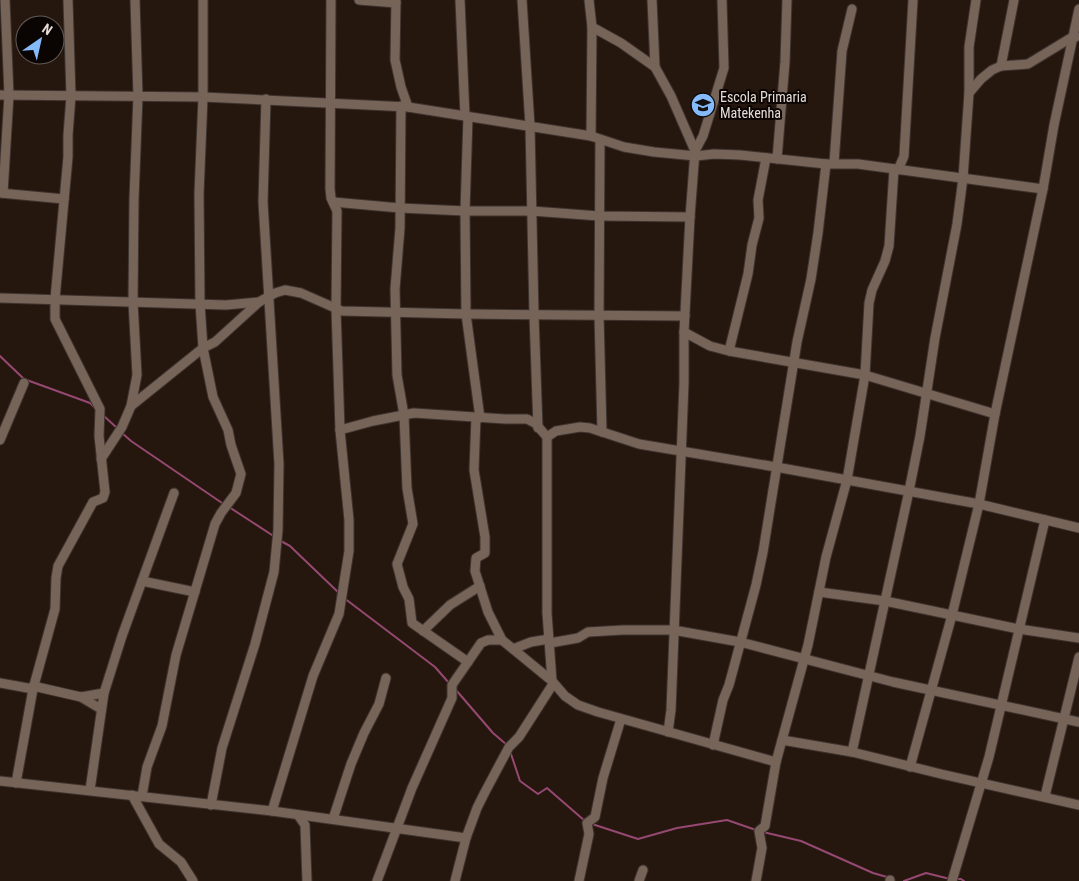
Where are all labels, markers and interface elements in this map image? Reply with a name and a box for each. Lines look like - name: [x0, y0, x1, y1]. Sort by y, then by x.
- north arrow: [15, 15, 65, 65]
- text: N: [39, 20, 55, 38]
- place label: Escola Primaria Matekenha: [720, 89, 807, 121]
- school or university icon: Escola Primaria Matekenha: [690, 92, 716, 118]

